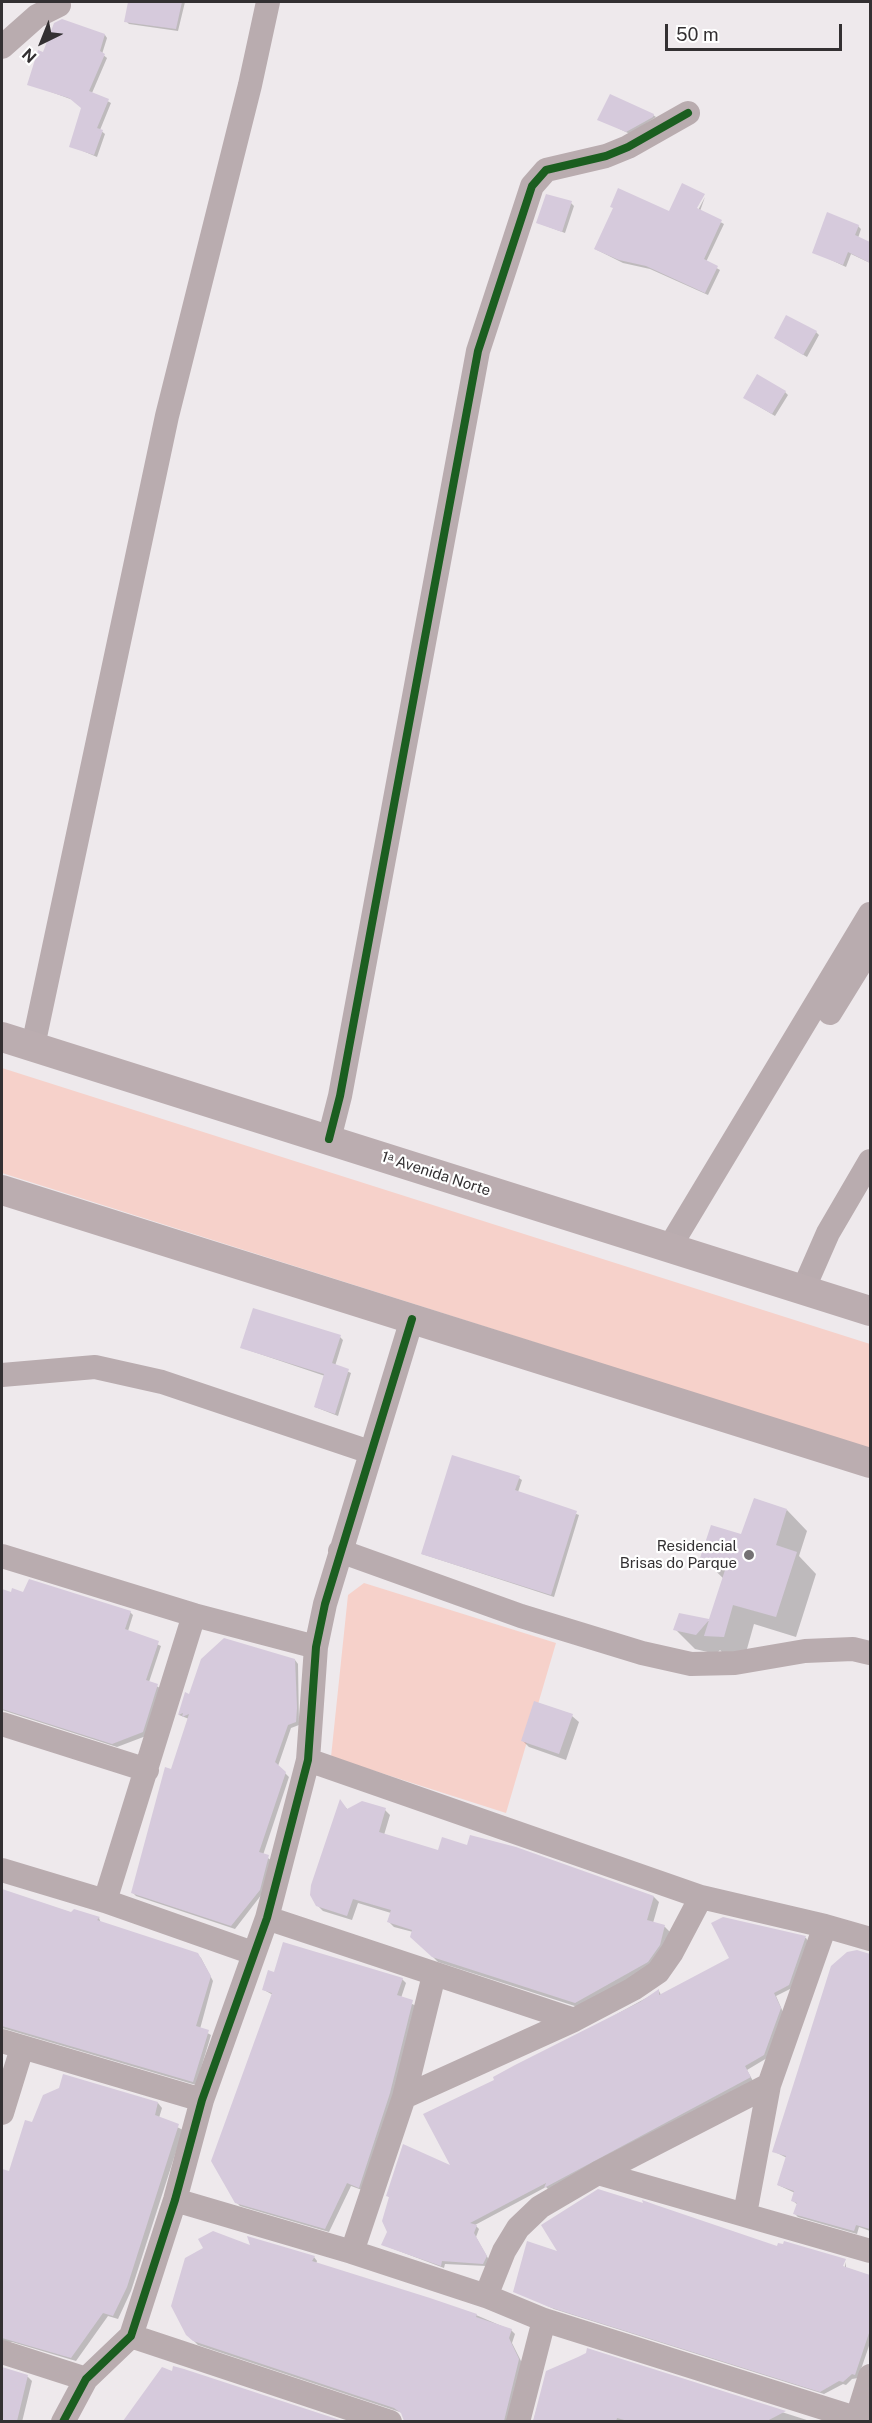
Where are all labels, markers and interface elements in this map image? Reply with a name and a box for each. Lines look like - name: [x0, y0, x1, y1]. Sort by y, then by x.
- north arrow: [12, 12, 72, 72]
- scale bar: [668, 12, 845, 50]
- text: 50 m: [676, 24, 719, 45]
- text: N: [18, 44, 40, 67]
- street label: 1ᵃ Avenida Norte: [379, 1148, 493, 1200]
- place label: Residencial Brisas do Parque: [620, 1537, 737, 1572]
- marker: Residencial Brisas do Parque: [742, 1548, 756, 1562]

